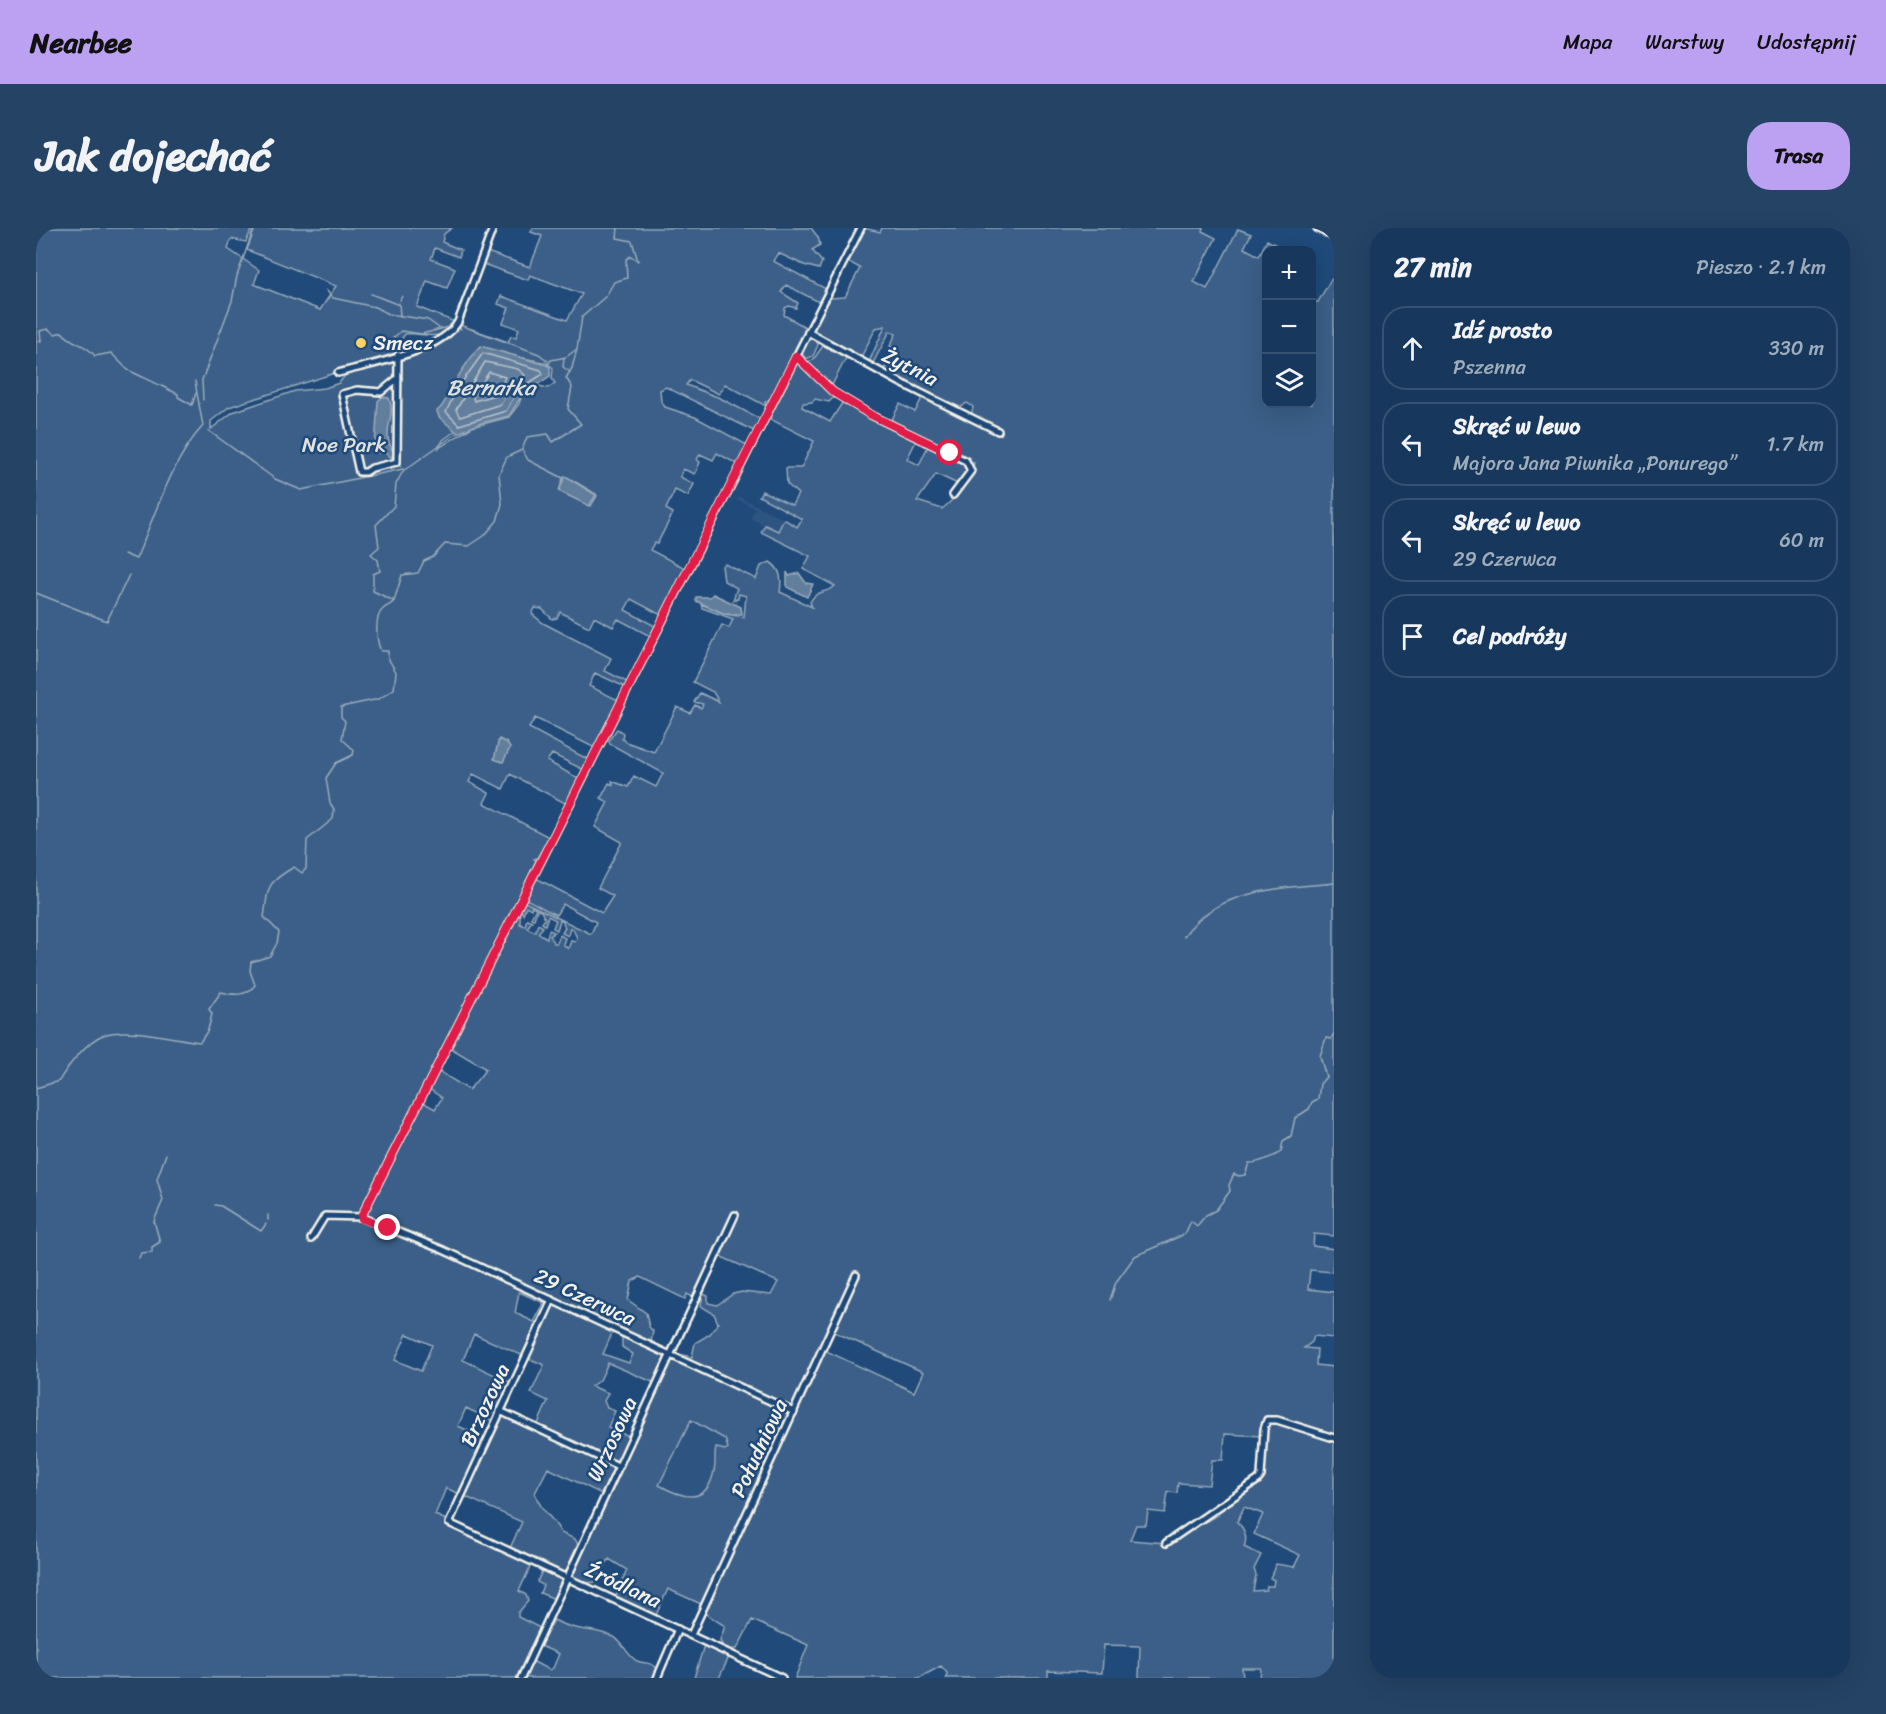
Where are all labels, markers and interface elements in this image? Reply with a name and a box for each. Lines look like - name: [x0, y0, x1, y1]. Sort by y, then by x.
- text: Nearbee: [30, 18, 132, 67]
- text: Mapa: [1563, 23, 1612, 61]
- text: Warstwy: [1645, 23, 1724, 61]
- text: Udostępnij: [1757, 23, 1856, 61]
- text: Jak dojechać: [36, 119, 271, 193]
- button: Trasa: [1747, 122, 1850, 190]
- text: 27 min: [1394, 244, 1472, 290]
- map controls: [1262, 246, 1316, 408]
- button: +: [1262, 246, 1316, 300]
- text: Pieszo · 2.1 km: [1696, 250, 1826, 285]
- button: −: [1262, 300, 1316, 354]
- text: Idź prosto: [1453, 311, 1552, 350]
- place label: Smecz: [373, 324, 434, 362]
- text: 330 m: [1769, 331, 1824, 366]
- icon: ahead: [1396, 332, 1429, 365]
- marker: Smecz: [354, 336, 368, 350]
- street label: Żytnia: [875, 337, 945, 398]
- text: Pszenna: [1453, 350, 1526, 385]
- button: layers: [1262, 354, 1316, 408]
- water label: Bernatka: [447, 368, 537, 407]
- text: Skręć w lewo: [1453, 407, 1580, 446]
- park label: Noe Park: [302, 426, 386, 464]
- text: 1.7 km: [1767, 427, 1824, 462]
- icon: left: [1396, 428, 1429, 461]
- route start: [936, 439, 962, 465]
- text: Majora Jana Piwnika „Ponurego”: [1453, 446, 1736, 481]
- text: Skręć w lewo: [1453, 503, 1580, 542]
- text: 60 m: [1779, 523, 1824, 558]
- icon: left: [1396, 524, 1429, 557]
- text: 29 Czerwca: [1453, 542, 1556, 577]
- text: Cel podróży: [1453, 617, 1566, 656]
- icon: arrive: [1396, 620, 1429, 653]
- route end: [374, 1214, 400, 1240]
- street label: 29 Czerwca: [528, 1257, 643, 1337]
- street label: Brzozowa: [449, 1357, 521, 1453]
- street label: Wrzosowa: [576, 1390, 648, 1488]
- street label: Południowa: [719, 1392, 799, 1504]
- street label: Źródlana: [578, 1551, 668, 1620]

